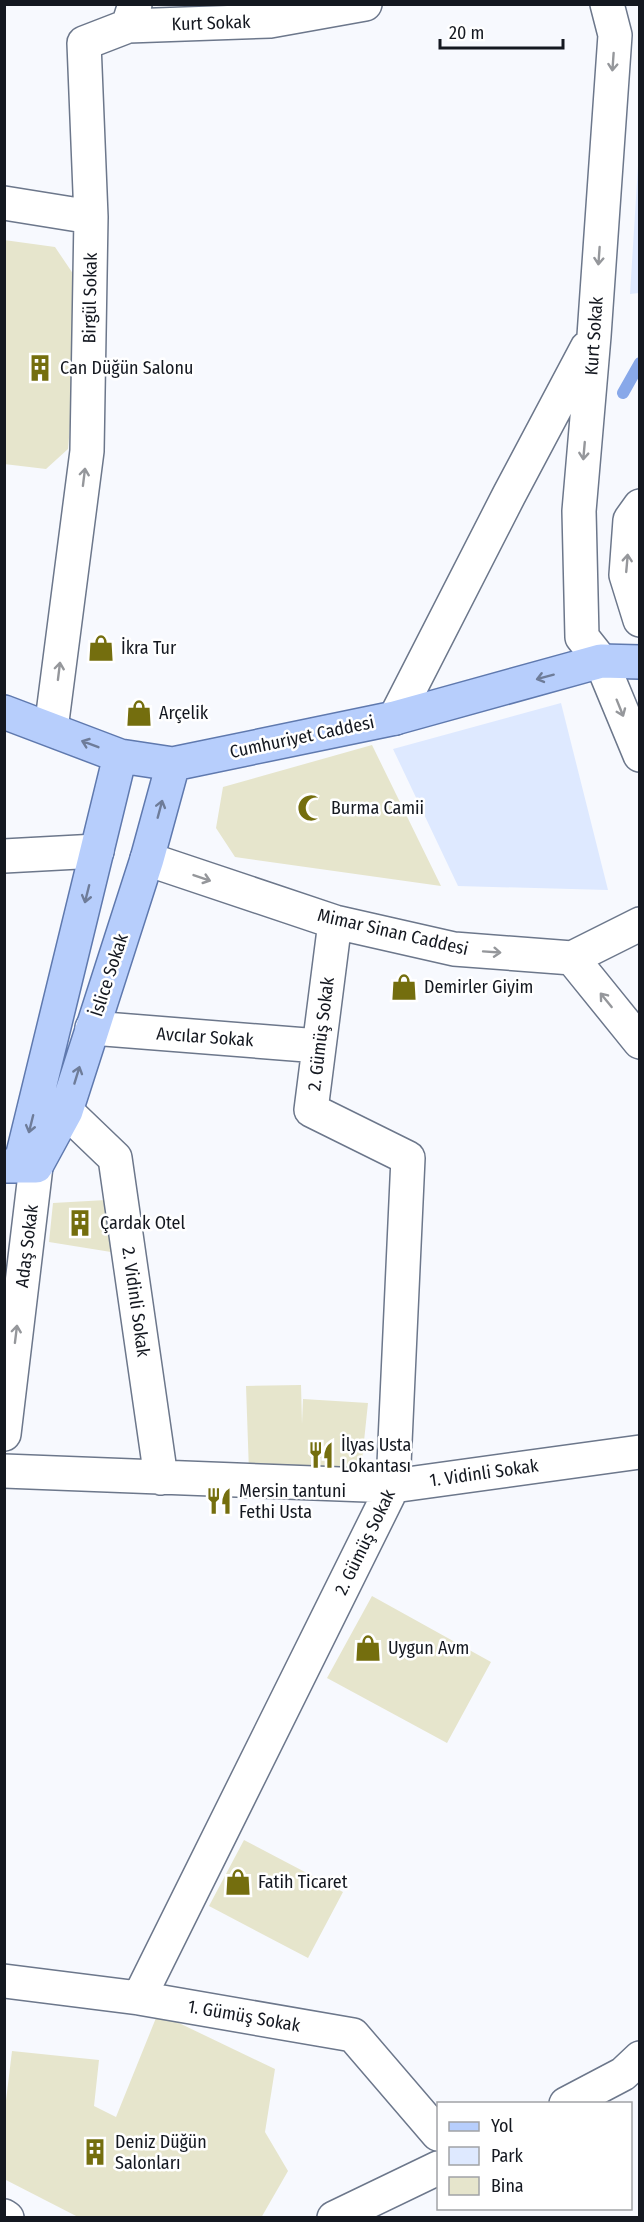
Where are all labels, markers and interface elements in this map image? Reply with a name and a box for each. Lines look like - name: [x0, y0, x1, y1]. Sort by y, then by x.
- street label: Kurt Sokak: [171, 11, 251, 35]
- scale bar: [440, 12, 563, 50]
- text: 20 m: [449, 22, 484, 44]
- one-way arrow: [607, 51, 618, 71]
- one-way arrow: [594, 246, 605, 266]
- street label: Birgül Sokak: [78, 252, 102, 344]
- street label: Kurt Sokak: [580, 295, 608, 376]
- building icon: Can Düğün Salonu: [25, 353, 55, 383]
- place label: Can Düğün Salonu: [60, 357, 193, 379]
- one-way arrow: [578, 440, 589, 460]
- one-way arrow: [78, 468, 89, 488]
- one-way arrow: [622, 554, 633, 574]
- shop icon: İkra Tur: [86, 633, 116, 663]
- place label: İkra Tur: [121, 637, 177, 659]
- one-way arrow: [54, 661, 65, 681]
- one-way arrow: [535, 672, 554, 683]
- shop icon: Arçelik: [124, 698, 154, 728]
- one-way arrow: [615, 698, 626, 717]
- place label: Arçelik: [159, 702, 209, 724]
- street label: Cumhuriyet Caddesi: [228, 711, 376, 763]
- one-way arrow: [81, 737, 99, 748]
- mosque icon: Burma Camii: [296, 793, 326, 823]
- place label: Burma Camii: [331, 797, 424, 819]
- one-way arrow: [155, 799, 167, 818]
- one-way arrow: [192, 873, 211, 884]
- one-way arrow: [80, 884, 92, 903]
- street label: Mimar Sinan Caddesi: [315, 904, 471, 960]
- street label: İslice Sokak: [85, 930, 133, 1019]
- one-way arrow: [481, 947, 501, 958]
- shop icon: Demirler Giyim: [389, 972, 419, 1002]
- street label: 2. Gümüş Sokak: [303, 975, 339, 1092]
- place label: Demirler Giyim: [424, 976, 533, 998]
- one-way arrow: [599, 992, 612, 1008]
- street label: Avcılar Sokak: [156, 1023, 255, 1051]
- one-way arrow: [72, 1066, 83, 1085]
- one-way arrow: [24, 1114, 36, 1133]
- street label: Adaş Sokak: [11, 1203, 43, 1289]
- building icon: Çardak Otel: [65, 1208, 95, 1238]
- place label: Çardak Otel: [100, 1212, 185, 1234]
- street label: 2. Vidinli Sokak: [117, 1246, 155, 1359]
- one-way arrow: [11, 1325, 22, 1344]
- place label: İlyas Usta Lokantası: [341, 1434, 412, 1477]
- restaurant icon: İlyas Usta Lokantası: [306, 1440, 336, 1470]
- street label: 1. Vidinli Sokak: [428, 1454, 540, 1492]
- place label: Mersin tantuni Fethi Usta: [239, 1480, 346, 1523]
- street label: 2. Gümüş Sokak: [330, 1485, 400, 1598]
- restaurant icon: Mersin tantuni Fethi Usta: [204, 1486, 234, 1516]
- shop icon: Uygun Avm: [353, 1633, 383, 1663]
- place label: Uygun Avm: [388, 1637, 469, 1659]
- shop icon: Fatih Ticaret: [223, 1867, 253, 1897]
- place label: Fatih Ticaret: [258, 1871, 348, 1893]
- street label: 1. Gümüş Sokak: [186, 1995, 302, 2037]
- legend: [437, 2102, 632, 2210]
- text: Yol: [491, 2115, 513, 2137]
- place label: Deniz Düğün Salonları: [115, 2131, 207, 2174]
- building icon: Deniz Düğün Salonları: [80, 2137, 110, 2167]
- text: Park: [491, 2145, 524, 2167]
- text: Bina: [491, 2175, 524, 2197]

